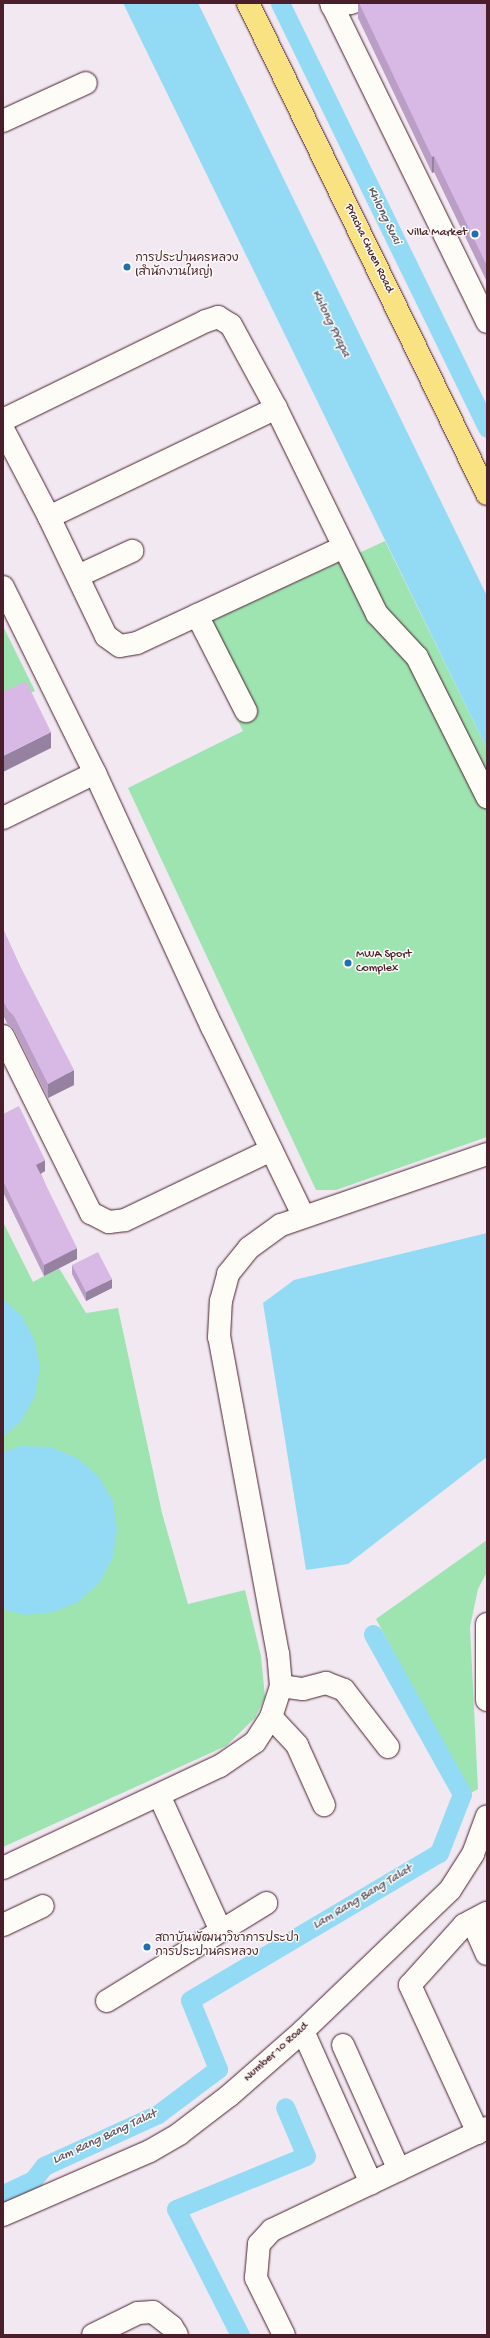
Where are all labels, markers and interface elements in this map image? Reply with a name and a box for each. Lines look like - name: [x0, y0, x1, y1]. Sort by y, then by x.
- water label: Khlong Suai: [362, 184, 404, 248]
- street label: Pracha Chuen Road: [340, 202, 396, 296]
- place label: Villa Market: [407, 227, 467, 241]
- marker: Villa Market: [470, 229, 480, 239]
- place label: การประปานครหลวง (สำนักงานใหญ่): [135, 253, 239, 281]
- marker: การประปานครหลวง (สำนักงานใหญ่): [122, 262, 132, 272]
- water label: Khlong Prapa: [307, 288, 353, 360]
- place label: MWA Sport Complex: [356, 949, 411, 977]
- marker: MWA Sport Complex: [343, 958, 353, 968]
- water label: Lam Rang Bang Talat: [311, 1862, 415, 1934]
- place label: สถาบันพัฒนาวิชาการประปา การประปานครหลวง: [155, 1933, 299, 1961]
- marker: สถาบันพัฒนาวิชาการประปา การประปานครหลวง: [142, 1942, 152, 1952]
- street label: Number 10 Road: [242, 2020, 312, 2086]
- water label: Lam Rang Bang Talat: [50, 2107, 160, 2169]

